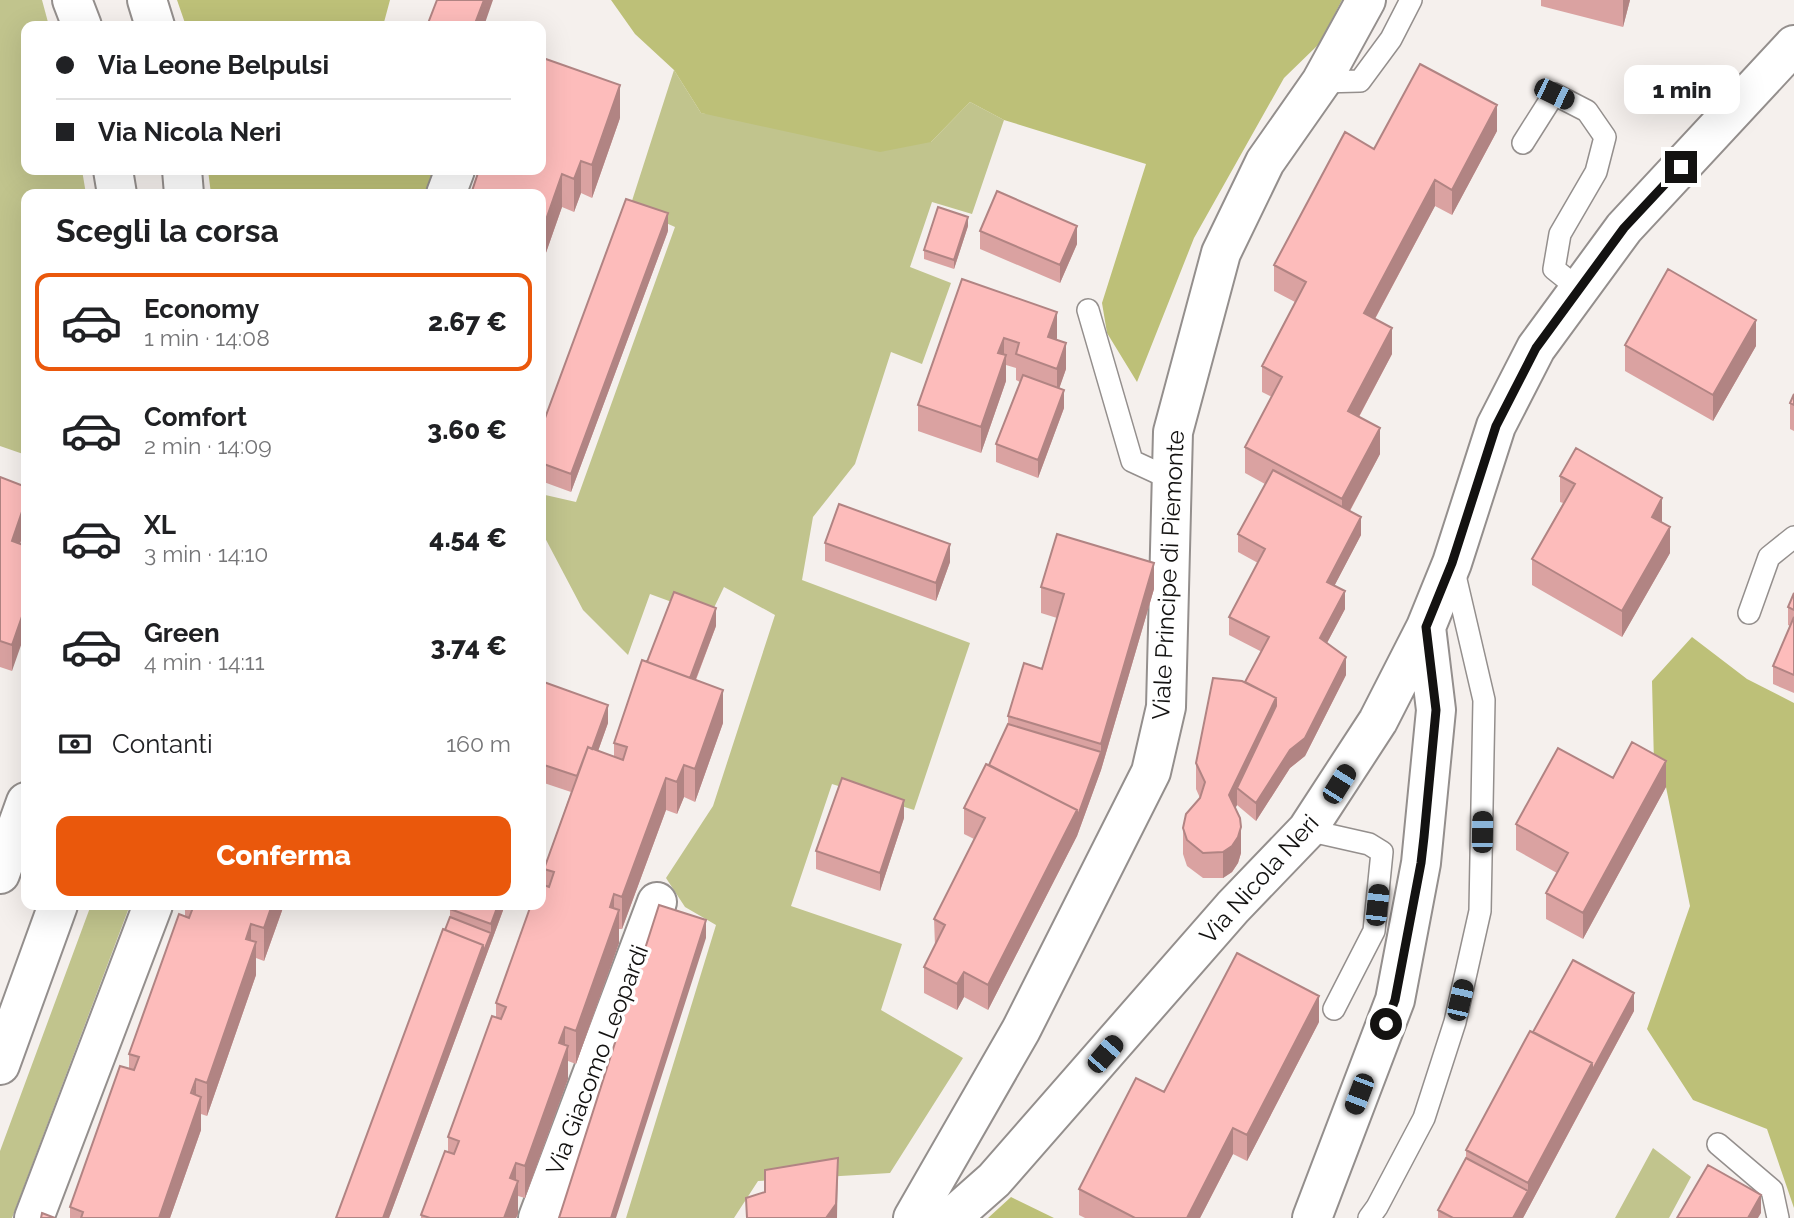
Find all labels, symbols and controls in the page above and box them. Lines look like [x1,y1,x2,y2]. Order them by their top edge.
text: Via Leone Belpulsi [98,50,329,80]
callout: 1 min [1623,66,1739,114]
car [1531,75,1578,113]
text: 1 min [1652,76,1712,103]
text: Via Nicola Neri [98,117,281,147]
route end [1665,151,1697,183]
text: Scegli la corsa [56,212,279,249]
icon: car [60,291,123,354]
text: Economy [144,294,259,324]
text: 2.67 € [428,307,507,337]
text: 1 min · 14:08 [144,324,270,351]
icon: car [60,399,123,462]
text: Comfort [144,402,247,432]
text: 3.60 € [427,415,507,445]
street label: Viale Principe di Piemonte [1146,429,1190,721]
text: 2 min · 14:09 [144,432,272,459]
icon: car [60,507,123,570]
text: XL [144,510,176,540]
text: 4.54 € [429,523,507,553]
text: 3 min · 14:10 [144,540,268,567]
icon: car [60,615,123,678]
text: Green [144,618,220,648]
text: 3.74 € [430,631,507,661]
text: 4 min · 14:11 [144,648,264,675]
icon: cash [56,725,94,763]
text: Contanti [112,729,213,759]
text: 160 m [446,730,511,757]
car [1319,761,1360,807]
street label: Via Nicola Neri [1193,808,1325,950]
car [1472,811,1493,853]
button: Conferma [56,816,511,896]
car [1365,883,1390,927]
street label: Via Giacomo Leopardi [540,941,654,1179]
car [1446,977,1475,1023]
route start [1370,1008,1402,1040]
car [1084,1031,1127,1077]
car [1342,1071,1377,1117]

